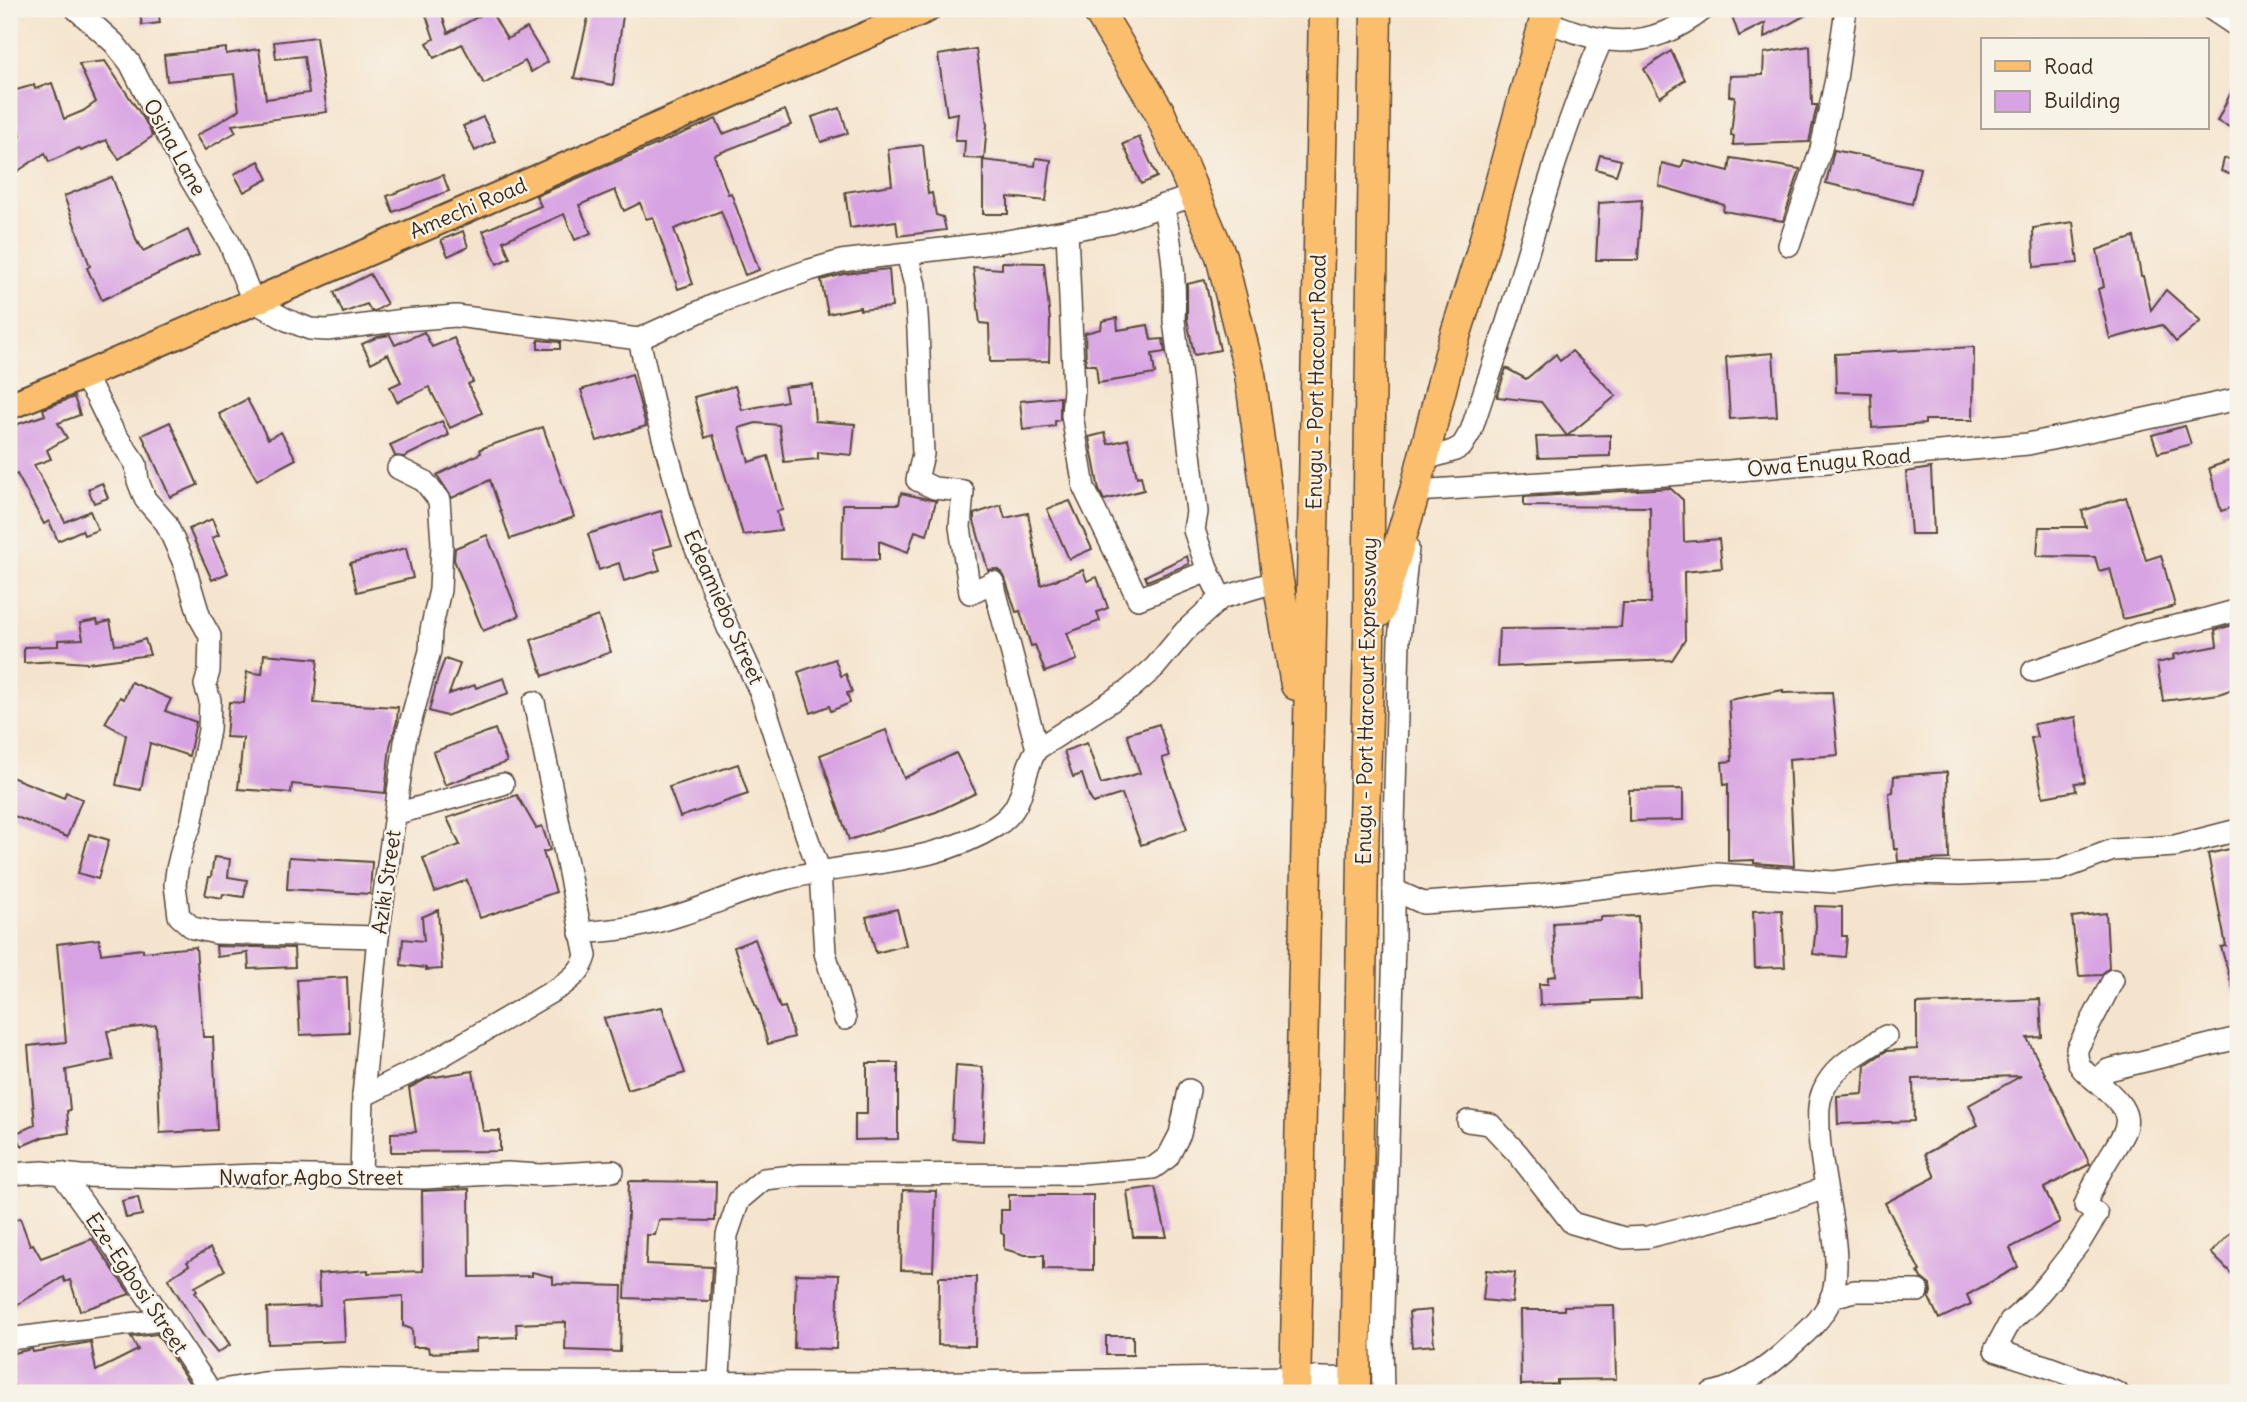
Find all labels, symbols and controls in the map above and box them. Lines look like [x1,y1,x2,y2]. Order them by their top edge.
legend [1981,38,2208,130]
text: Road [2044,53,2093,80]
text: Building [2044,87,2120,114]
street label: Osina Lane [137,94,213,200]
street label: Amechi Road [405,171,531,245]
street label: Enugu - Port Hacourt Road [1300,254,1332,510]
street label: Owa Enugu Road [1746,441,1912,483]
street label: Edeamiebo Street [678,525,770,689]
street label: Enugu - Port Harcourt Expressway [1350,537,1382,865]
street label: Aziki Street [365,828,407,936]
street label: Nwafor Agbo Street [219,1164,403,1191]
street label: Eze-Egbosi Street [80,1207,194,1359]

